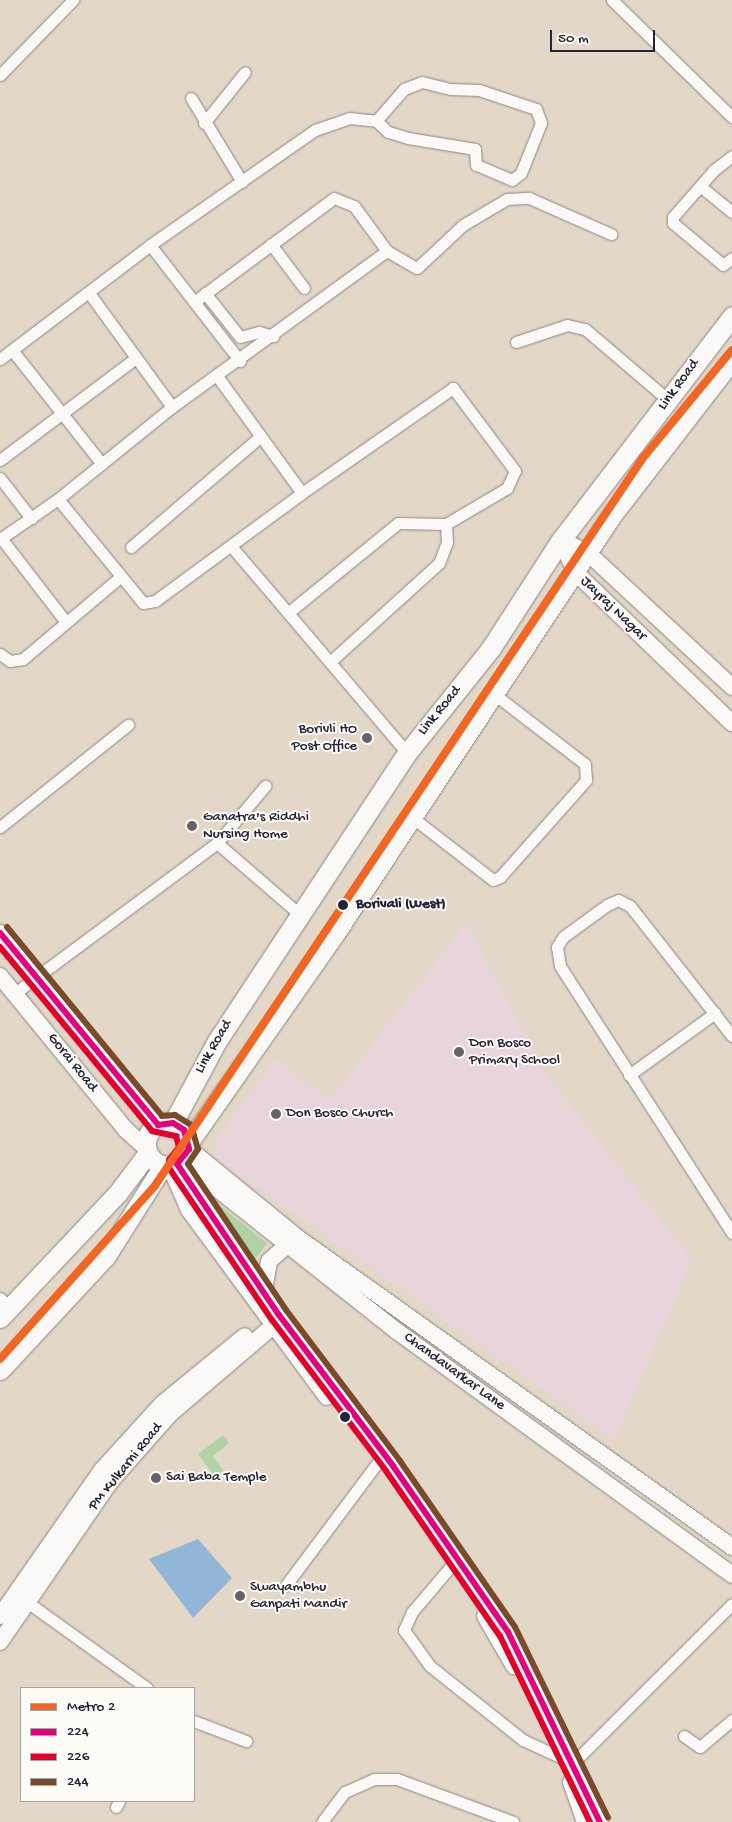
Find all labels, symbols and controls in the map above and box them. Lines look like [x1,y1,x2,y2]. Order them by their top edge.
scale bar [552,20,657,52]
text: 50 m [558,30,589,48]
street label: Link Road [654,356,704,414]
street label: Jayraj Nagar [576,573,650,645]
street label: Link Road [414,682,466,740]
place label: Borivli HO Post Office [291,720,357,755]
marker: Borivli HO Post Office [361,732,373,744]
place label: Ganatra's Riddhi Nursing Home [203,808,309,843]
marker: Ganatra's Riddhi Nursing Home [185,819,199,833]
marker: Borivali (West) [334,896,352,914]
place label: Borivali (West) [356,896,446,914]
street label: Link Road [191,1017,237,1077]
street label: Gorai Road [43,1030,101,1096]
place label: Don Bosco Primary School [469,1034,560,1069]
marker: Don Bosco Primary School [453,1046,465,1058]
place label: Don Bosco Church [286,1105,393,1123]
marker: Don Bosco Church [270,1108,282,1120]
street label: Chandavarkar Lane [400,1329,508,1415]
unlabelled marker [340,1412,350,1422]
street label: PM Kulkarni Road [85,1419,167,1515]
place label: Sai Baba Temple [166,1469,266,1487]
marker: Sai Baba Temple [150,1472,162,1484]
place label: Swayambhu Ganpati Mandir [250,1578,347,1613]
marker: Swayambhu Ganpati Mandir [234,1590,246,1602]
legend [20,1687,195,1802]
text: Metro 2 [67,1698,115,1716]
text: 224 [67,1723,89,1741]
text: 226 [67,1748,89,1766]
text: 244 [67,1773,89,1791]

